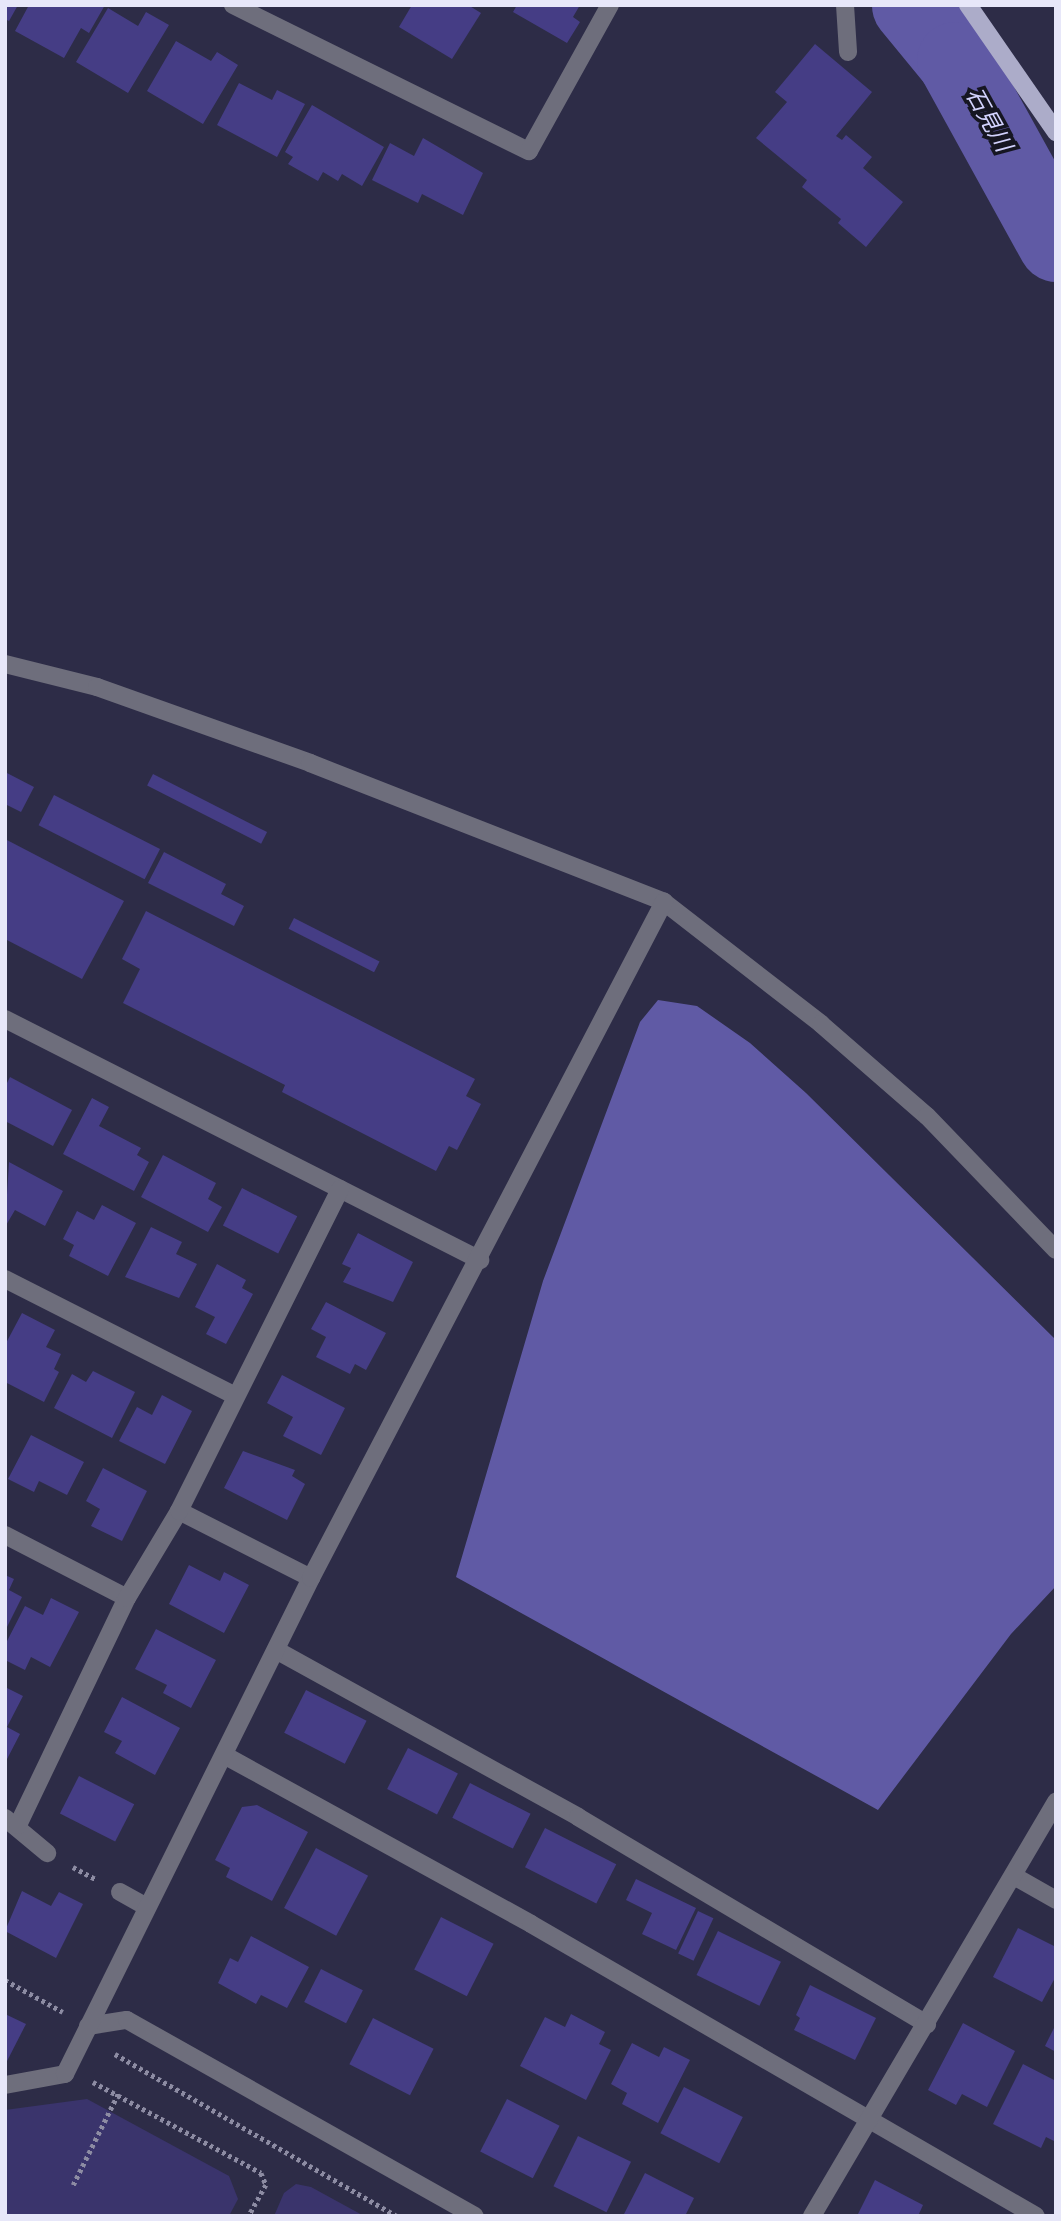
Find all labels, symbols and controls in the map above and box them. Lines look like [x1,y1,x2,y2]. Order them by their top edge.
water label: 石見川 [959,83,1017,157]

